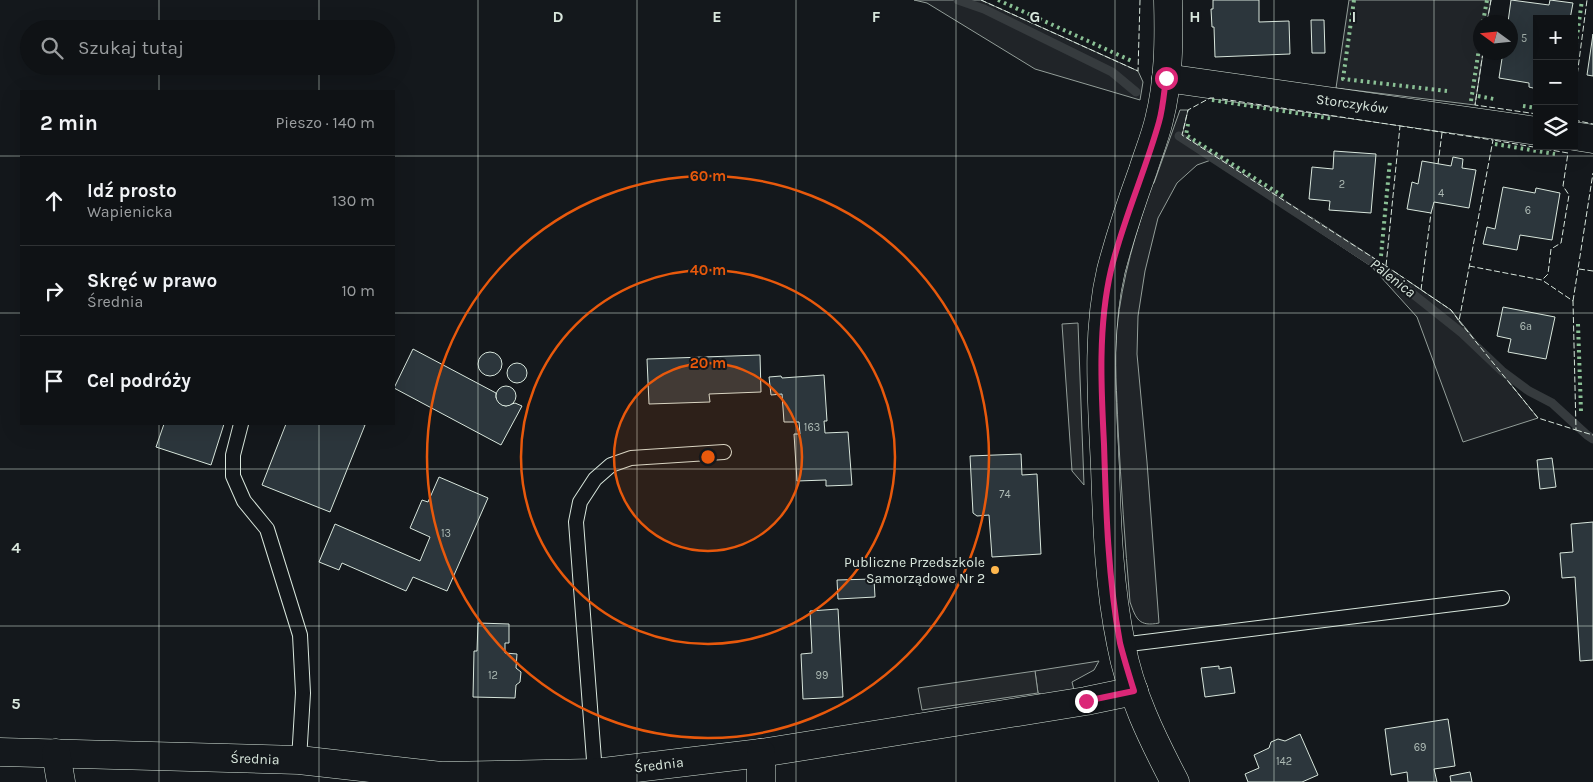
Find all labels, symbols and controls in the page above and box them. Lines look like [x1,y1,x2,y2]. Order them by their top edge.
text: D [553,7,564,26]
text: E [712,7,722,26]
text: F [872,7,881,26]
text: G [1030,7,1040,26]
text: H [1189,7,1201,26]
text: I [1352,7,1356,26]
north arrow [1473,15,1518,60]
map controls [1533,15,1578,150]
button: + [1533,15,1578,60]
search box [20,20,395,75]
house number: 5 [1521,32,1527,45]
icon: search [38,34,66,62]
text: Szukaj tutaj [78,37,184,59]
button: − [1533,60,1578,105]
route start [1155,67,1178,90]
street label: Storczyków [1315,91,1389,117]
button: layers [1533,105,1578,150]
text: 2 min [40,111,98,135]
text: Pieszo · 140 m [275,113,375,132]
text: 60 m [690,167,726,185]
house number: 2 [1339,178,1345,191]
text: Idź prosto [87,180,177,202]
icon: ahead [40,187,68,215]
house number: 4 [1438,187,1444,200]
text: 130 m [332,191,375,210]
text: Wapienicka [87,202,172,221]
house number: 6 [1525,204,1531,217]
water label: Palenica [1367,255,1419,301]
text: 40 m [690,261,726,279]
text: Skręć w prawo [87,270,217,292]
icon: right [40,277,68,305]
text: 10 m [341,281,375,300]
text: Średnia [87,292,143,311]
house number: 6a [1520,320,1532,333]
text: 20 m [690,354,726,372]
icon: arrive [40,367,68,395]
text: Cel podróży [87,370,191,392]
house number: 163 [804,421,820,434]
centre of rings [699,448,717,466]
house number: 74 [999,488,1011,501]
house number: 13 [441,527,451,540]
text: 4 [11,538,21,557]
place label: Publiczne Przedszkole Samorządowe Nr 2 [844,554,985,587]
marker: Publiczne Przedszkole Samorządowe Nr 2 [989,564,1001,576]
house number: 12 [488,669,498,682]
house number: 99 [816,669,828,682]
route end [1075,690,1098,713]
text: 5 [11,694,21,713]
house number: 69 [1414,741,1426,754]
street label: Średnia [230,750,280,768]
street label: Średnia [633,754,685,776]
house number: 142 [1276,755,1292,768]

